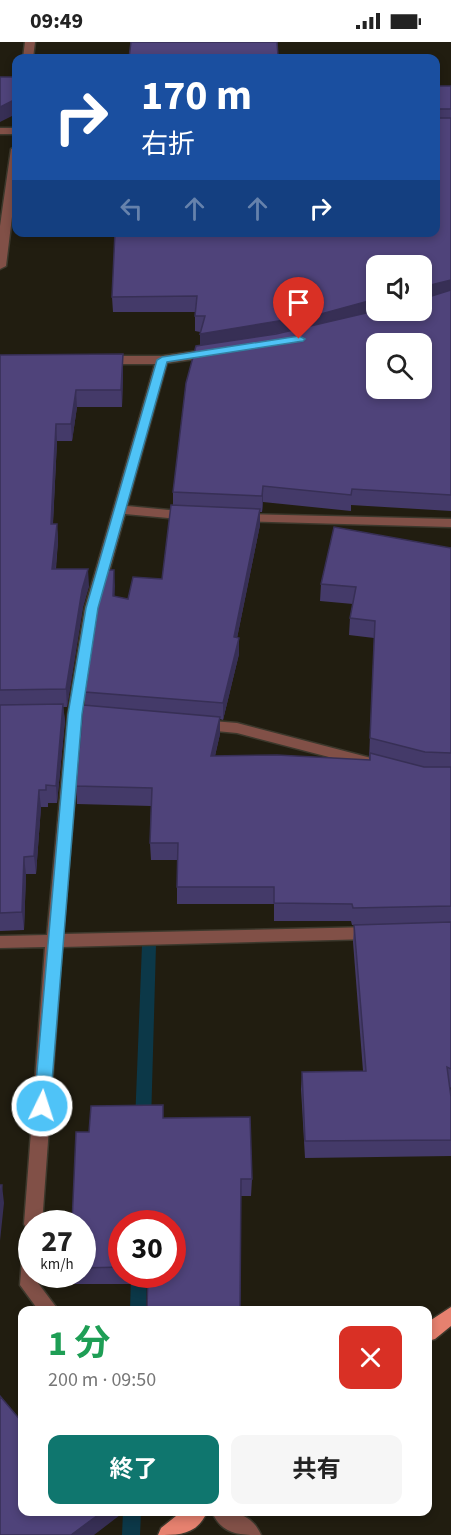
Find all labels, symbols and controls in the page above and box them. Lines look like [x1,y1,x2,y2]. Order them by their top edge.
text: 09:49 [30,5,83,37]
text: 170 m [141,66,252,126]
icon: right [42,78,120,156]
text: 右折 [141,125,195,164]
icon: left [115,192,148,225]
icon: ahead [178,192,211,225]
icon: ahead [241,192,274,225]
icon: right [304,192,337,225]
map controls [366,255,432,399]
button: sound [366,255,432,321]
pin [273,277,324,339]
icon: arrive [282,286,315,319]
button: search [366,333,432,399]
position arrow [10,1074,74,1138]
speed limit sign: 30 [108,1210,186,1288]
text: 27 [41,1220,73,1263]
text: km/h [40,1254,74,1275]
text: 1 分 [48,1318,110,1369]
button: close [339,1326,402,1389]
text: 200 m · 09:50 [48,1366,156,1394]
button: 終了 [48,1435,219,1504]
button: 共有 [231,1435,402,1504]

